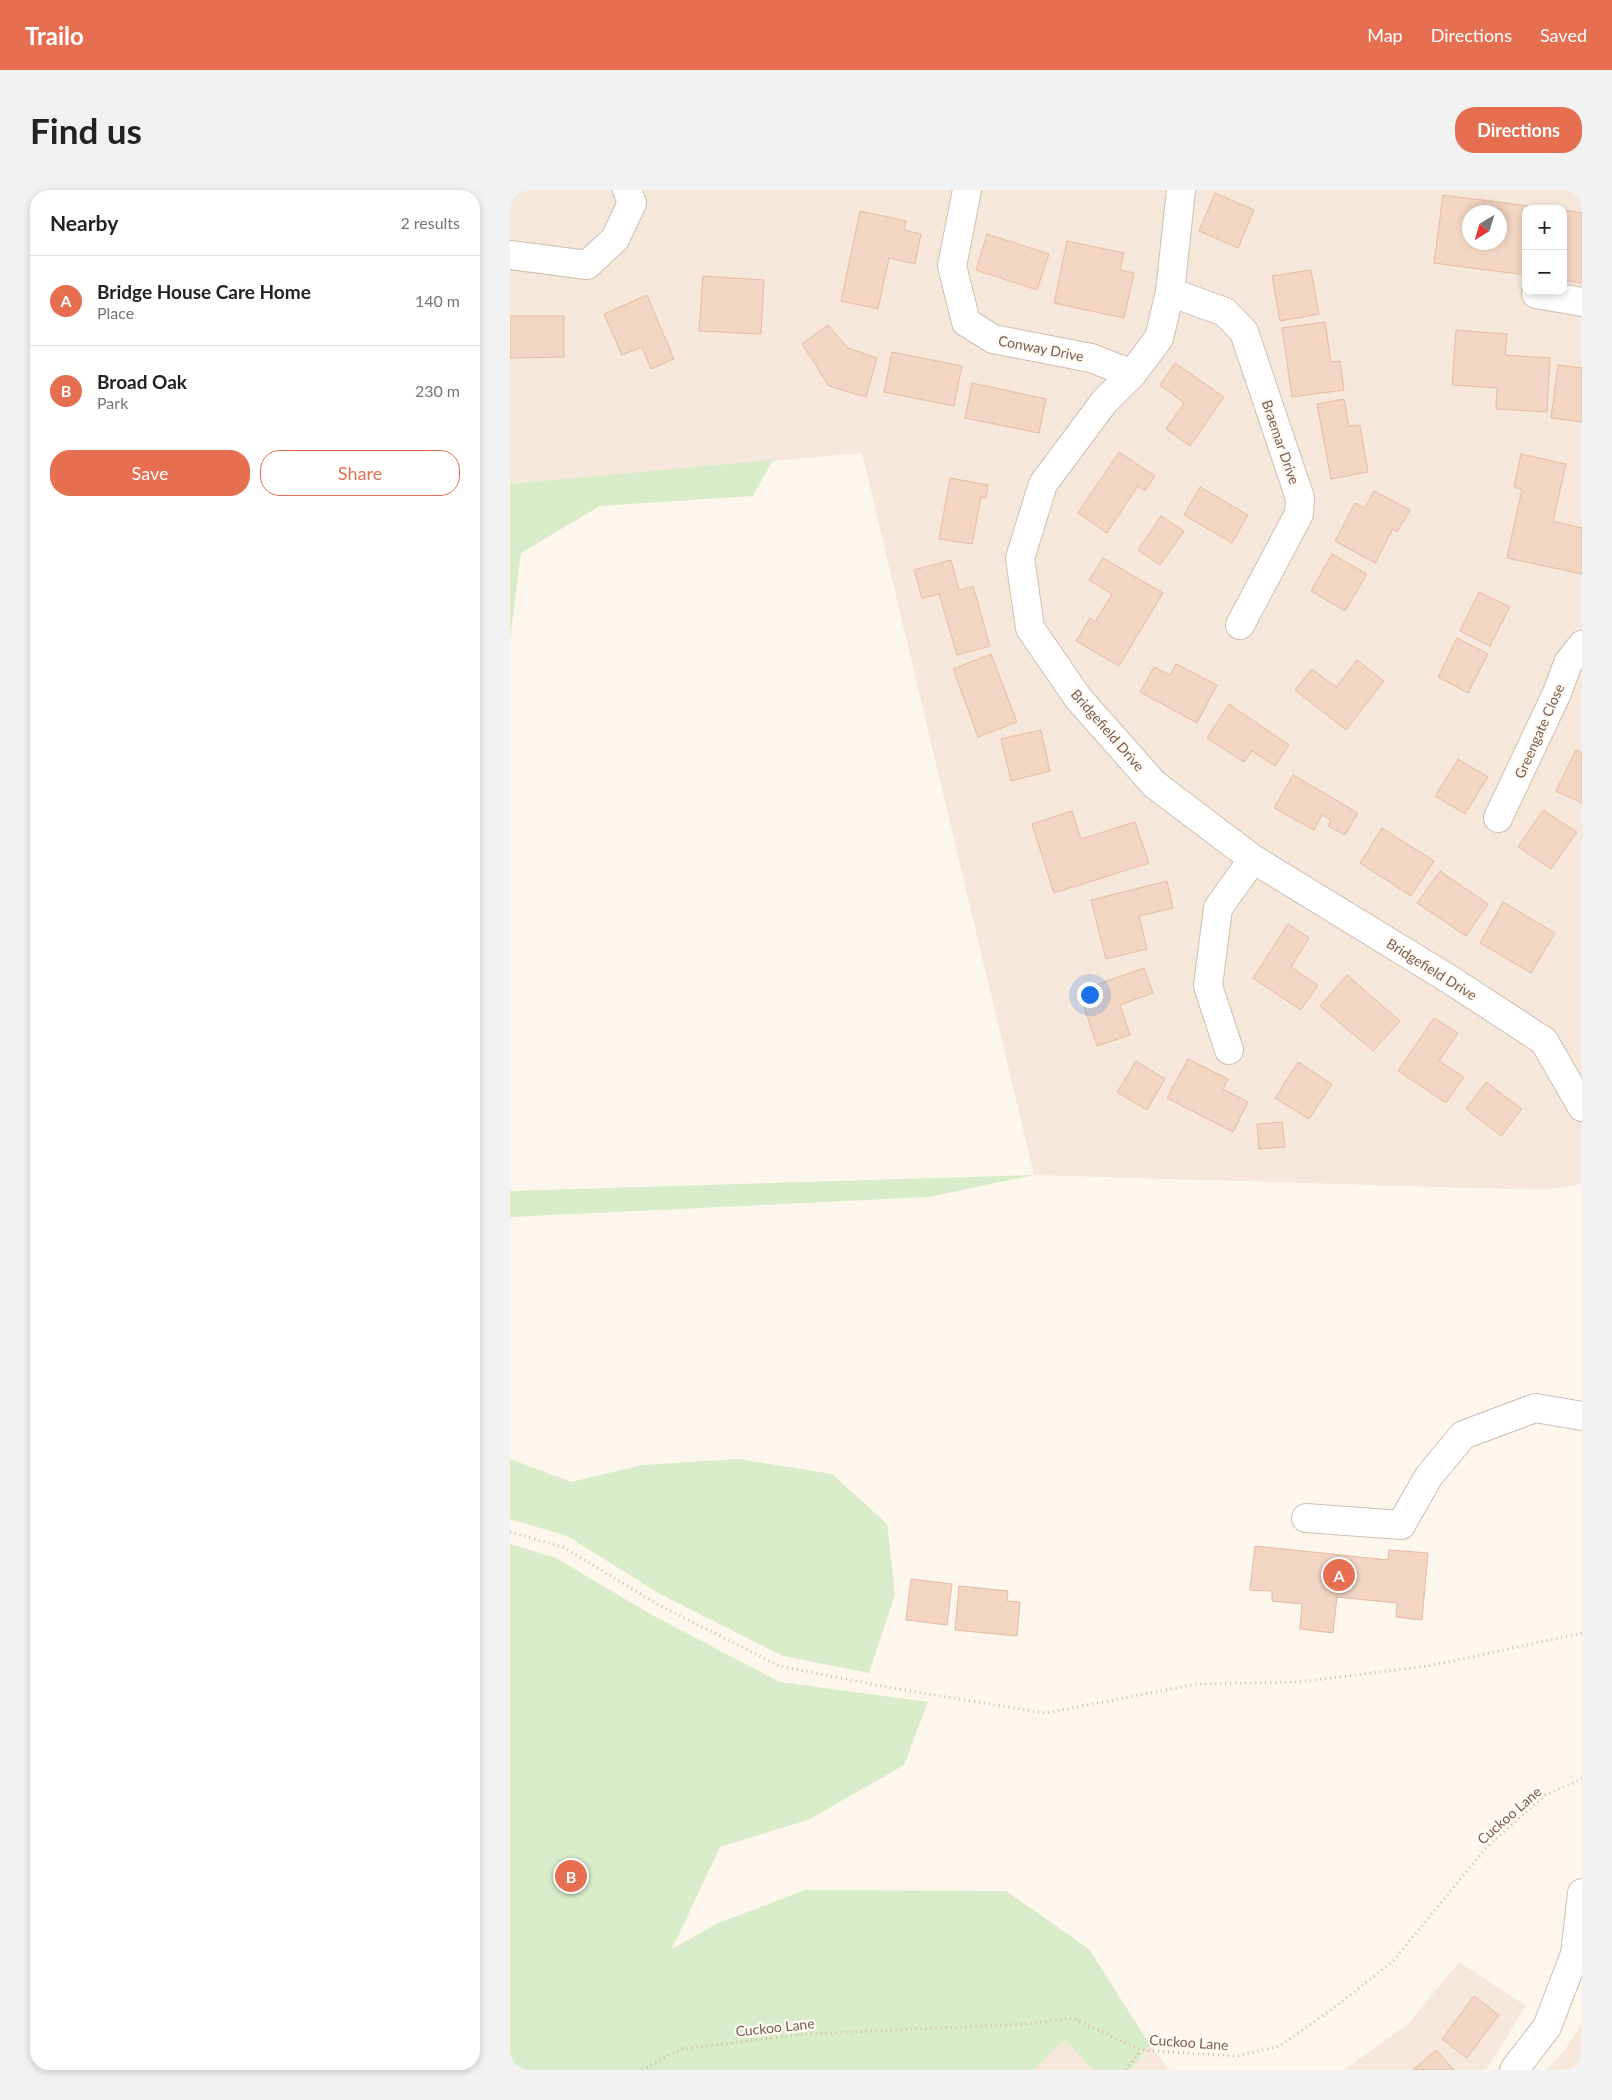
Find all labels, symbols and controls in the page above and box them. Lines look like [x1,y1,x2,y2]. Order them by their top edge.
text: Trailo [25,21,84,50]
text: Map [1367,24,1403,46]
text: Directions [1431,24,1512,46]
text: Saved [1540,24,1587,46]
button: Directions [1455,107,1582,153]
text: Find us [30,109,142,151]
north arrow [1462,205,1507,250]
map controls [1522,205,1567,295]
button: + [1522,205,1567,250]
text: Nearby [50,210,118,235]
text: 2 results [400,213,460,232]
button: − [1522,250,1567,295]
text: Bridge House Care Home [97,280,311,303]
text: A [60,291,72,310]
text: 140 m [415,291,460,310]
text: Place [97,303,134,322]
street label: Conway Drive [997,331,1085,365]
text: Broad Oak [97,370,187,393]
text: B [61,381,71,400]
text: 230 m [415,381,460,400]
text: Park [97,393,128,412]
street label: Braemar Drive [1259,397,1303,487]
button: Save [50,450,250,496]
button: Share [260,450,460,496]
street label: Greengate Close [1511,681,1567,781]
street label: Bridgefield Drive [1068,685,1148,775]
street label: Bridgefield Drive [1384,934,1480,1004]
your location [1077,982,1103,1008]
pin: A [1323,1556,1355,1594]
street label: Cuckoo Lane [1474,1783,1544,1847]
pin: B [555,1857,587,1895]
street label: Cuckoo Lane [735,2014,815,2040]
street label: Cuckoo Lane [1149,2031,1229,2053]

